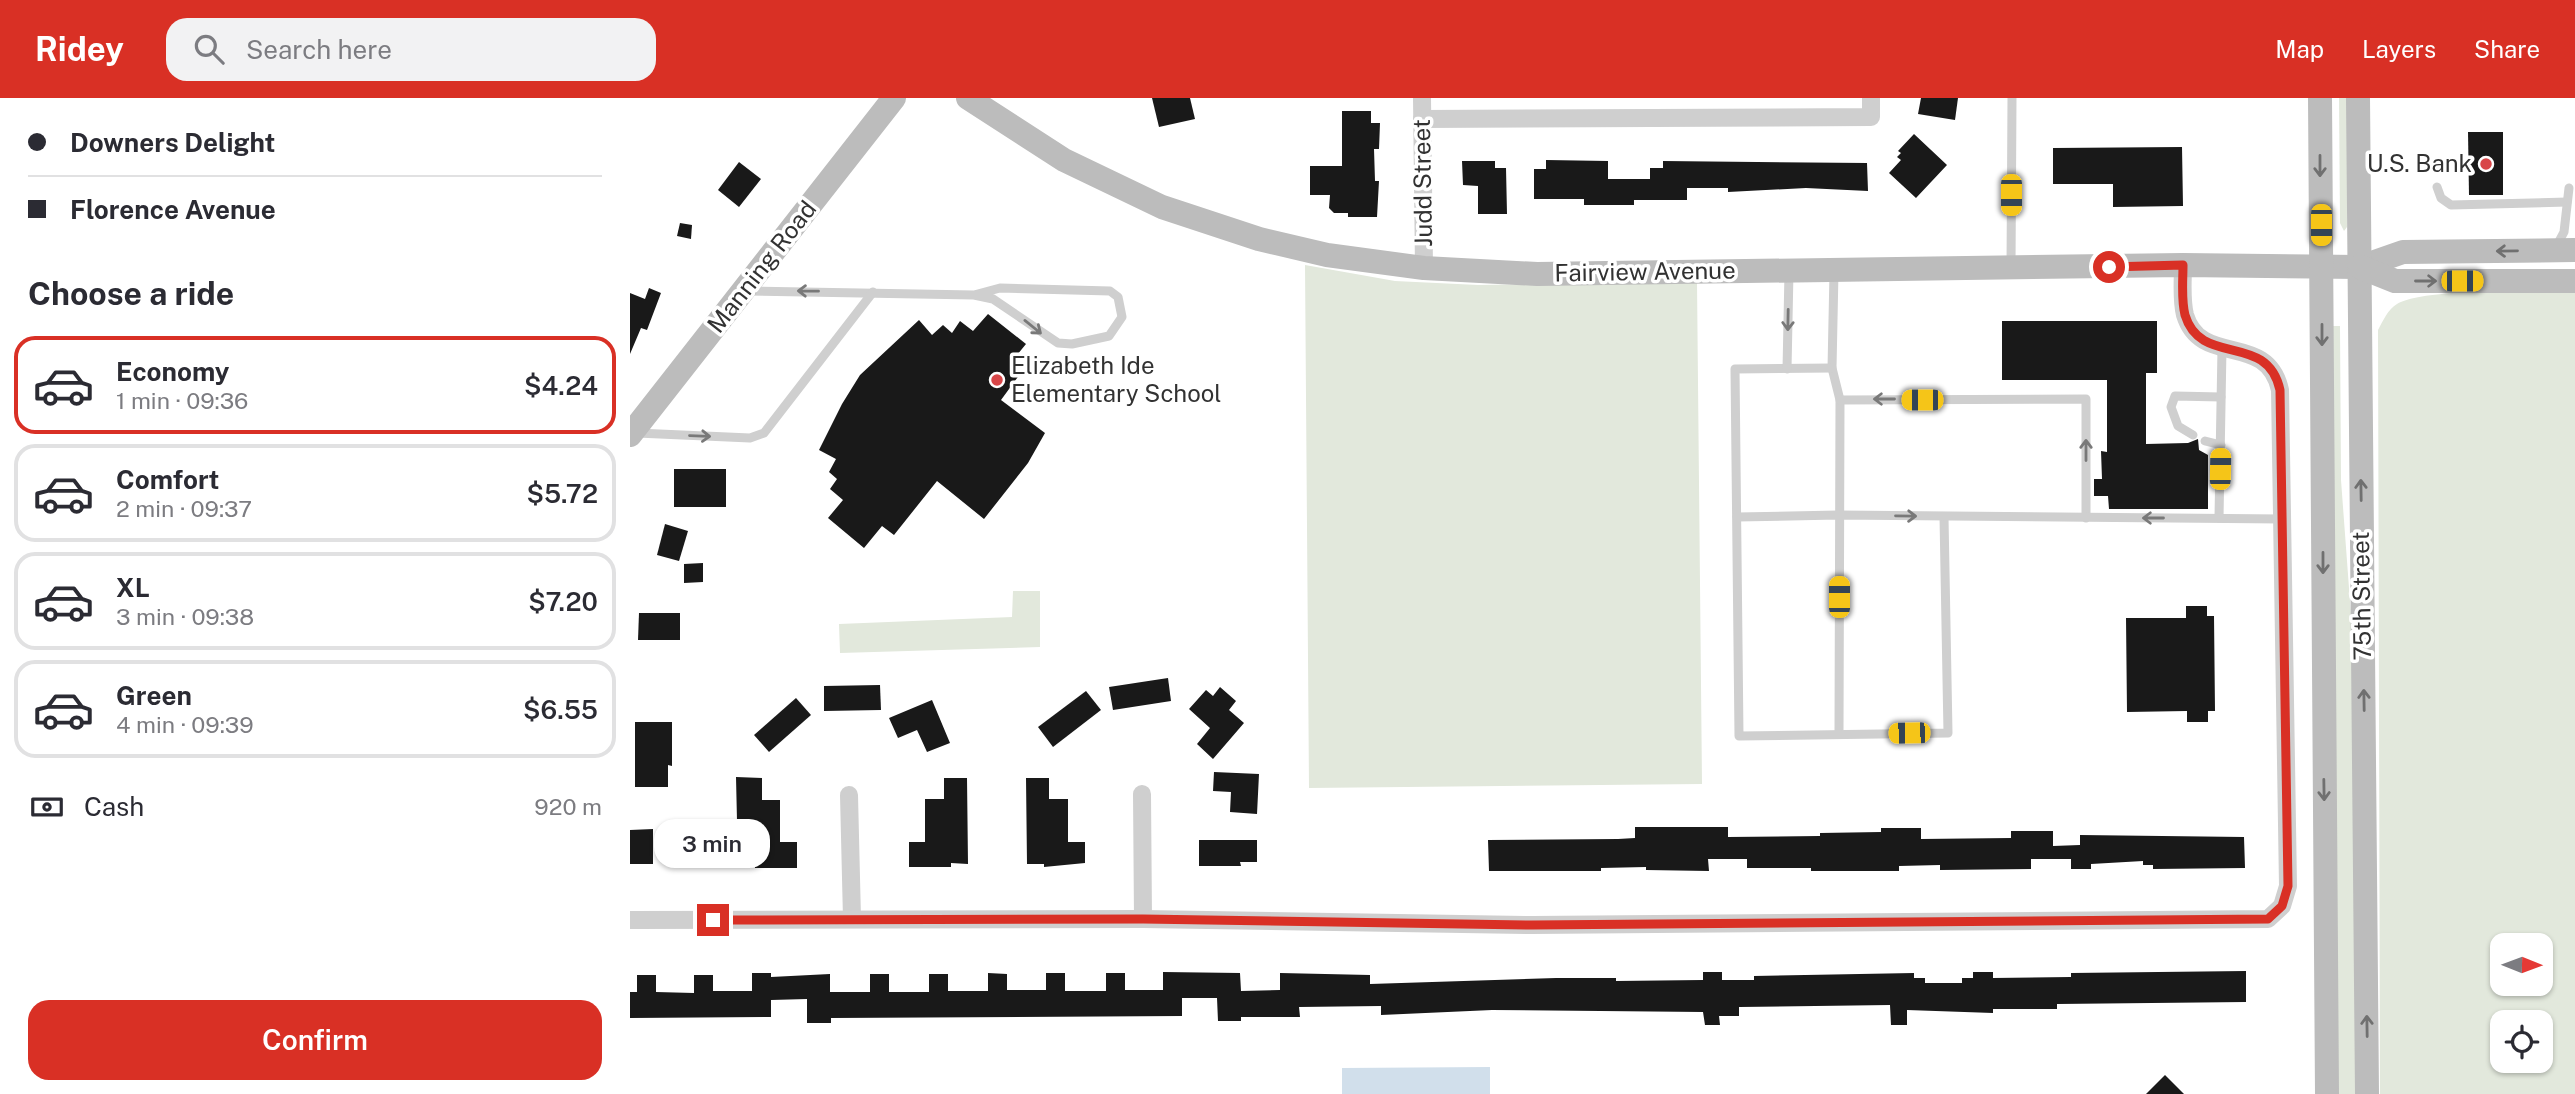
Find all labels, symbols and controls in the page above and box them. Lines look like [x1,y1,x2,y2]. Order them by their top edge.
search box [166,18,656,81]
text: Ridey [35,30,124,68]
icon: search [190,30,228,68]
text: Search here [246,34,392,65]
text: Map [2275,35,2324,63]
text: Layers [2362,35,2436,63]
text: Share [2474,35,2540,63]
street label: Judd Street [1407,119,1437,247]
text: Downers Delight [70,127,275,158]
place label: U.S. Bank [2367,149,2472,177]
one-way arrow [2314,154,2327,177]
marker: U.S. Bank [2478,156,2494,172]
car [2001,174,2022,216]
text: Florence Avenue [70,194,276,225]
street label: Manning Road [701,195,821,338]
car [2311,204,2332,246]
one-way arrow [2496,244,2519,258]
route start [2093,251,2125,283]
street label: Fairview Avenue [1554,255,1736,287]
car [2442,271,2484,292]
one-way arrow [2414,274,2437,288]
text: Choose a ride [28,275,234,312]
one-way arrow [797,284,820,298]
one-way arrow [1781,308,1795,331]
one-way arrow [1023,319,1041,335]
one-way arrow [2315,324,2329,347]
place label: Elizabeth Ide Elementary School [1011,351,1222,407]
icon: car [32,354,95,417]
text: Economy [116,356,229,387]
text: $4.24 [524,370,598,401]
marker: Elizabeth Ide Elementary School [989,372,1005,388]
text: 1 min · 09:36 [116,387,248,414]
car [1902,390,1944,411]
one-way arrow [1873,393,1896,406]
one-way arrow [688,429,711,442]
one-way arrow [2079,438,2093,461]
car [2210,448,2231,490]
icon: car [32,462,95,525]
text: Comfort [116,464,219,495]
text: $5.72 [527,478,598,509]
one-way arrow [2354,479,2368,502]
text: 2 min · 09:37 [116,495,252,522]
one-way arrow [1895,510,1918,523]
one-way arrow [2142,511,2165,525]
street label: 75th Street [2346,531,2376,661]
one-way arrow [2316,551,2330,574]
icon: car [32,570,95,633]
text: XL [116,572,150,603]
car [1829,576,1850,618]
text: $7.20 [528,586,598,617]
text: 3 min · 09:38 [116,603,254,630]
icon: car [32,678,95,741]
text: Green [116,680,192,711]
one-way arrow [2357,689,2370,712]
text: $6.55 [523,694,598,725]
text: 4 min · 09:39 [116,711,254,738]
car [1888,722,1931,744]
one-way arrow [2317,779,2331,802]
icon: cash [28,788,66,826]
text: Cash [84,791,144,822]
text: 920 m [534,793,602,820]
callout: 3 min [655,818,771,868]
text: 3 min [682,830,742,857]
route end [697,904,729,936]
north arrow [2490,933,2553,996]
map controls [2490,933,2553,1073]
button: Confirm [28,1000,602,1080]
button: locate [2490,1010,2553,1073]
one-way arrow [2360,1015,2373,1038]

